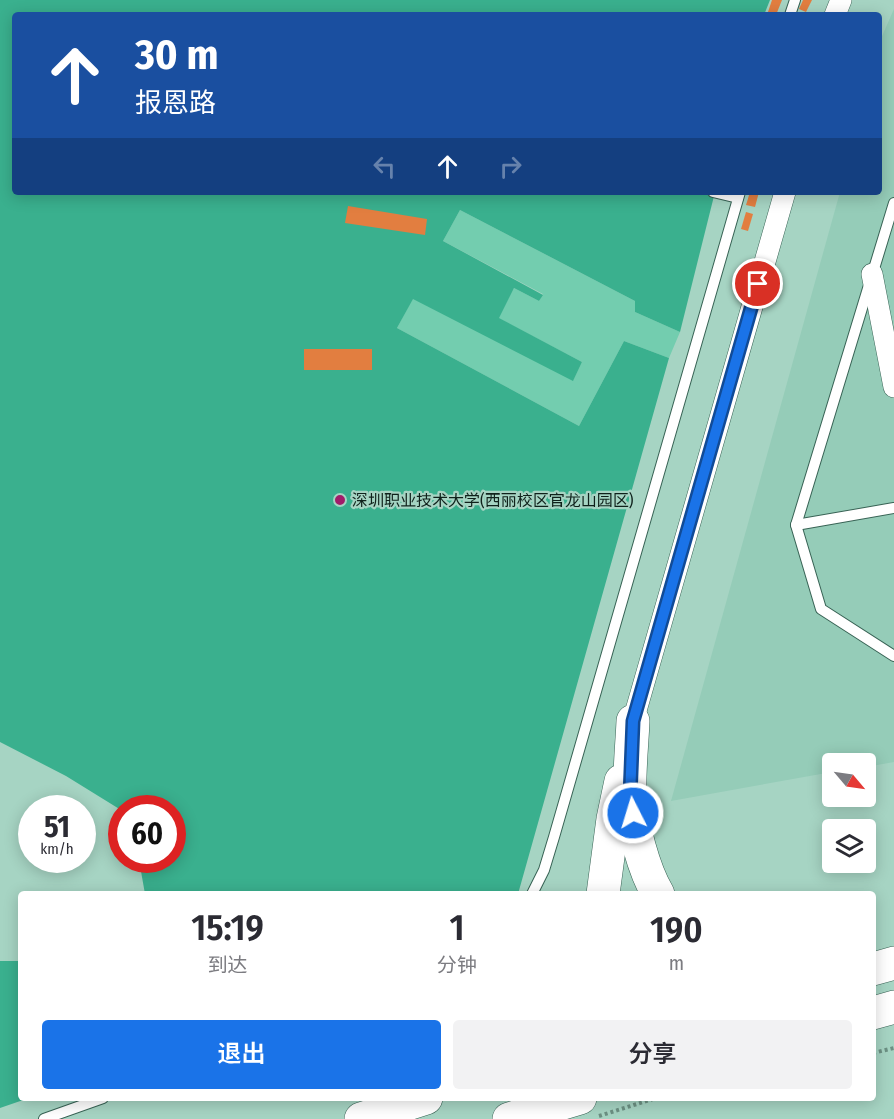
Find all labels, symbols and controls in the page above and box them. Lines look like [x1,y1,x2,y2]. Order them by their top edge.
text: 30 m [135,30,219,80]
icon: ahead [36,36,114,114]
text: 报恩路 [135,87,216,119]
icon: left [368,150,401,183]
icon: ahead [431,150,464,183]
icon: right [494,150,527,183]
pin [732,258,783,309]
icon: arrive [741,267,774,300]
place label: 深圳职业技术大学(西丽校区官龙山园区) [352,491,634,510]
marker: 深圳职业技术大学(西丽校区官龙山园区) [333,493,347,507]
north arrow [822,753,876,807]
map controls [822,753,876,873]
position arrow [601,781,665,845]
speed limit sign: 60 [108,795,186,873]
text: 51 [44,809,70,845]
button: layers [822,819,876,873]
text: km/h [40,840,74,858]
text: 15:19 [191,906,264,950]
text: 1 [449,906,464,950]
text: 190 [650,908,703,952]
text: m [669,951,684,975]
text: 到达 [207,953,247,977]
text: 分钟 [437,953,477,977]
button: 退出 [42,1020,441,1089]
button: 分享 [453,1020,852,1089]

